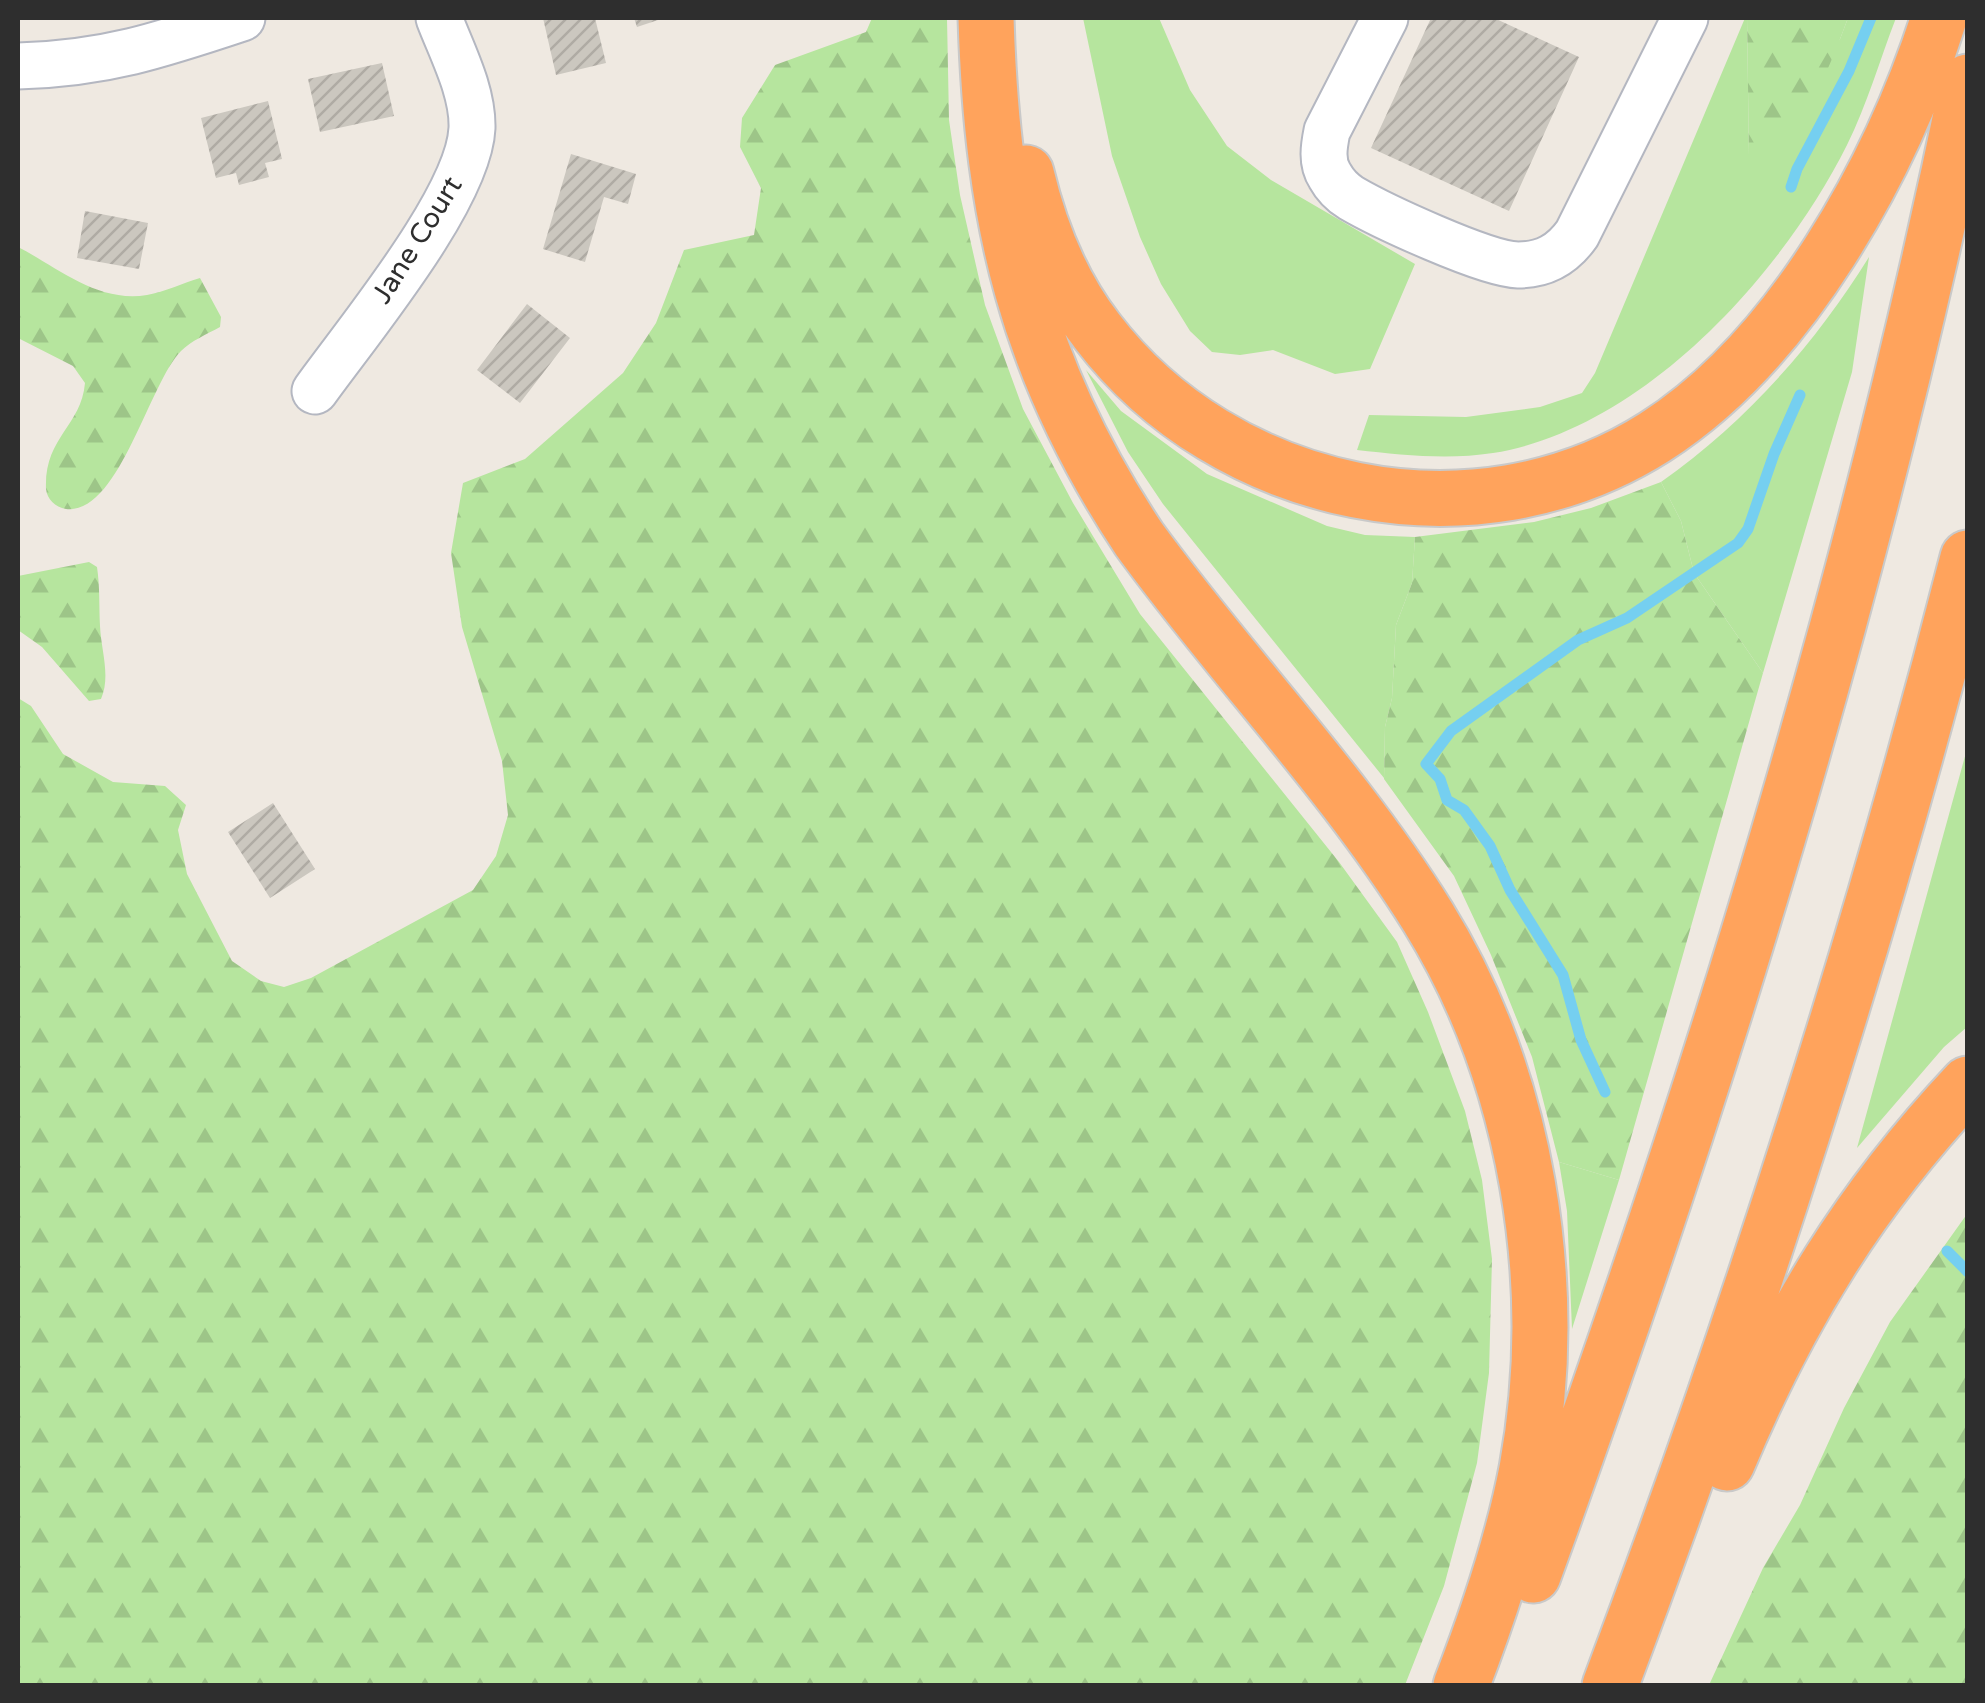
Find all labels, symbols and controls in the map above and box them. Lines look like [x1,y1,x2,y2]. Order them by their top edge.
street label: Jane Court [365,170,470,310]

